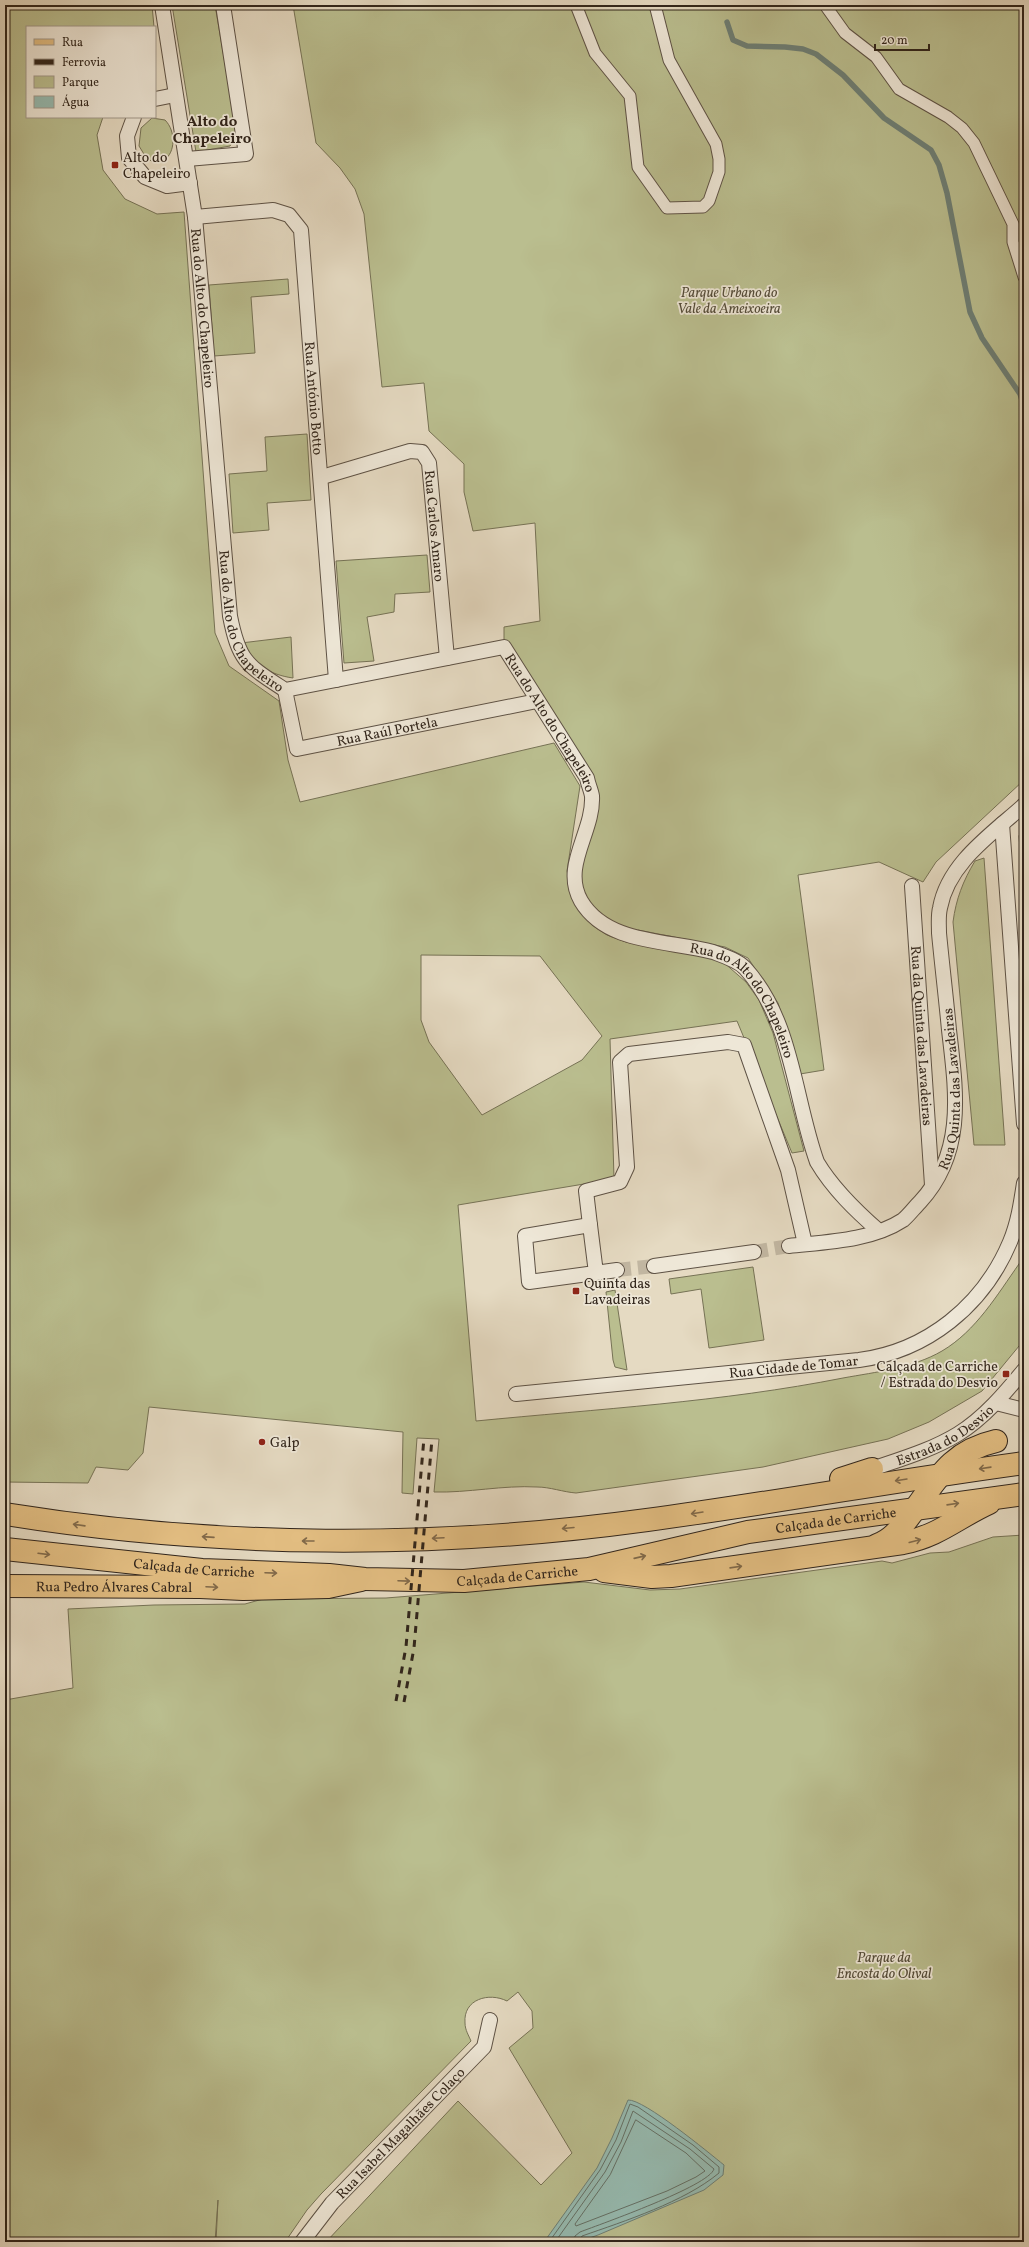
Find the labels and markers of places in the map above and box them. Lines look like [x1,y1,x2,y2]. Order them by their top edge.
place label: Alto do Chapeleiro [123,149,190,184]
marker: Alto do Chapeleiro [110,160,120,170]
place label: Quinta das Lavadeiras [584,1275,650,1310]
marker: Quinta das Lavadeiras [571,1286,581,1296]
place label: Calçada de Carriche / Estrada do Desvio [877,1358,998,1393]
marker: Calçada de Carriche / Estrada do Desvio [1001,1369,1011,1379]
place label: Galp [270,1434,299,1453]
marker: Galp [257,1437,267,1447]

